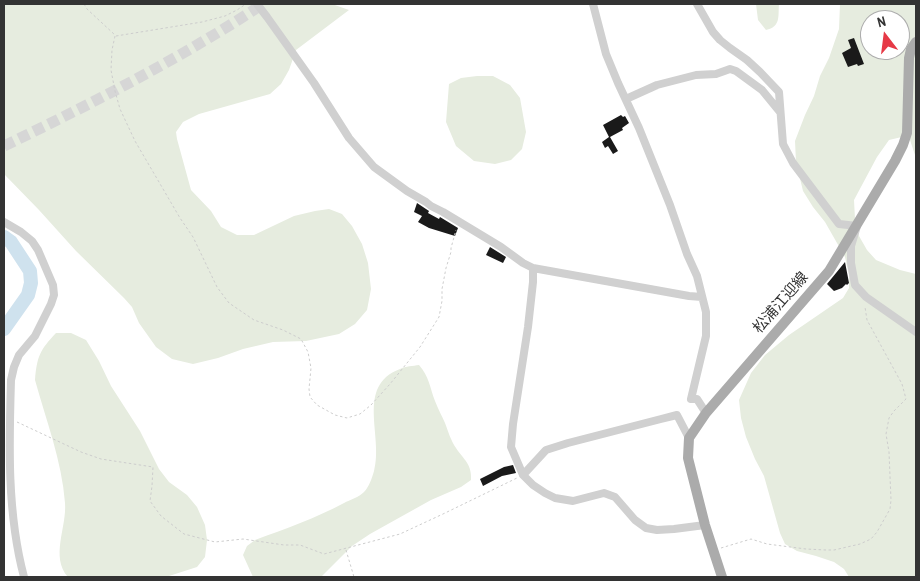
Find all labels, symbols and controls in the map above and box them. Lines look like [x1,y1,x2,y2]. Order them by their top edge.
north arrow [860,10,910,60]
text: N [875,12,888,31]
street label: 松浦江迎線 [750,269,812,337]

